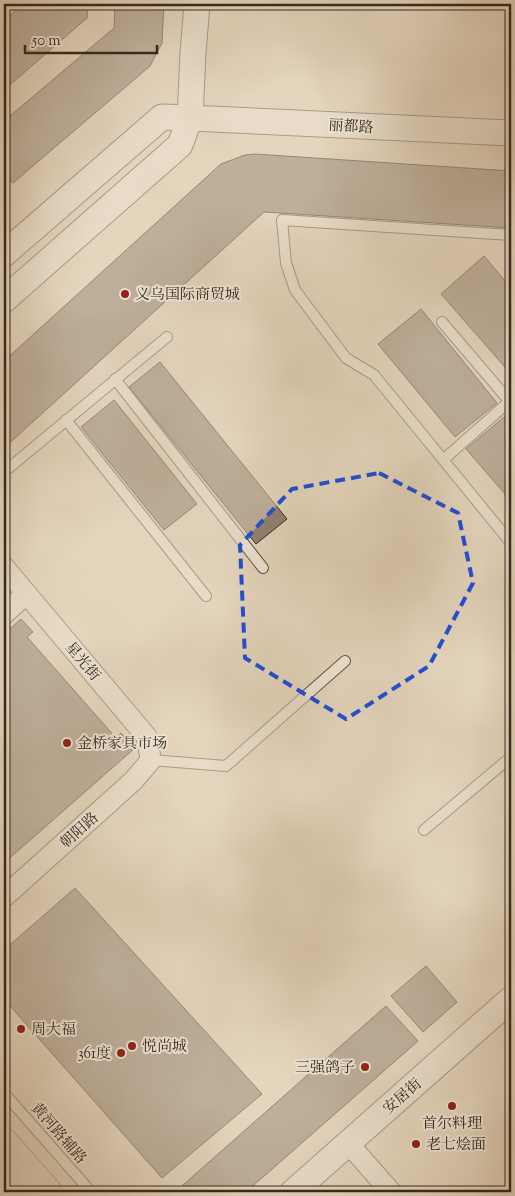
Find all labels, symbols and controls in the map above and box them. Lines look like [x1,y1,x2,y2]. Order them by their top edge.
scale bar [25,22,158,54]
text: 50 m [31,31,61,52]
street label: 丽都路 [328,116,374,139]
place label: 义乌国际商贸城 [135,285,240,306]
marker: 义乌国际商贸城 [119,288,131,300]
street label: 星光街 [59,638,104,686]
place label: 金桥家具市场 [77,734,167,755]
marker: 金桥家具市场 [61,737,73,749]
street label: 朝阳路 [56,808,104,854]
place label: 周大福 [31,1020,76,1041]
marker: 周大福 [15,1023,27,1035]
place label: 悦尚城 [142,1037,187,1058]
marker: 悦尚城 [126,1040,138,1052]
place label: 361度 [78,1044,111,1065]
marker: 361度 [115,1047,127,1059]
place label: 三强鸽子 [295,1058,355,1079]
marker: 三强鸽子 [359,1061,371,1073]
street label: 安居街 [379,1074,427,1120]
street label: 黄河路辅路 [25,1099,90,1169]
marker: 首尔料理 [446,1100,458,1112]
place label: 首尔料理 [422,1114,483,1135]
place label: 老七烩面 [426,1135,486,1156]
marker: 老七烩面 [410,1138,422,1150]

